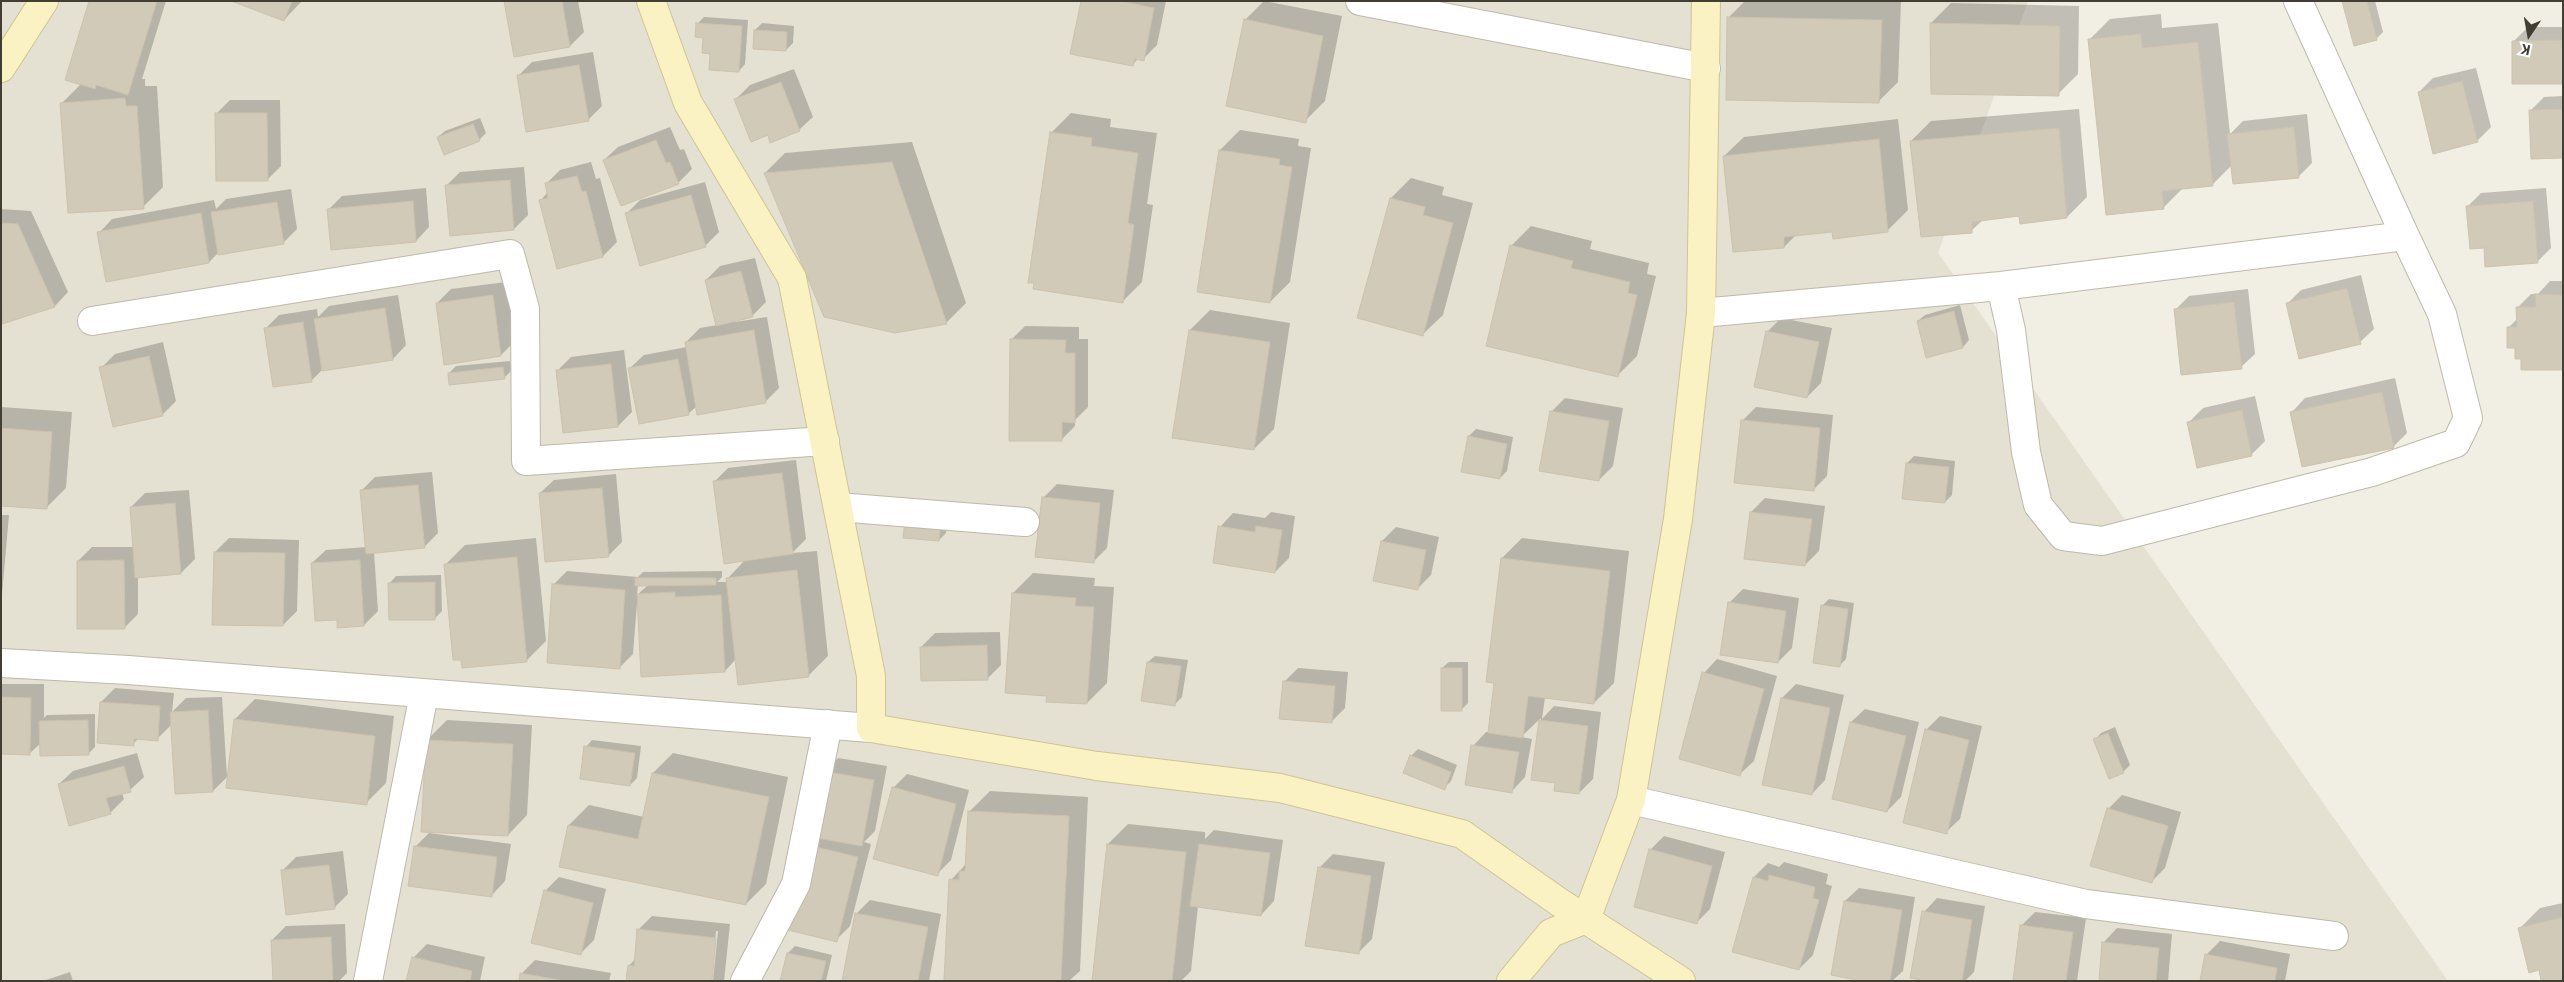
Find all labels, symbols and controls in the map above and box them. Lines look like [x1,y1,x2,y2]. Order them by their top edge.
north arrow [2504,10,2554,60]
text: K [2519,40,2532,60]

